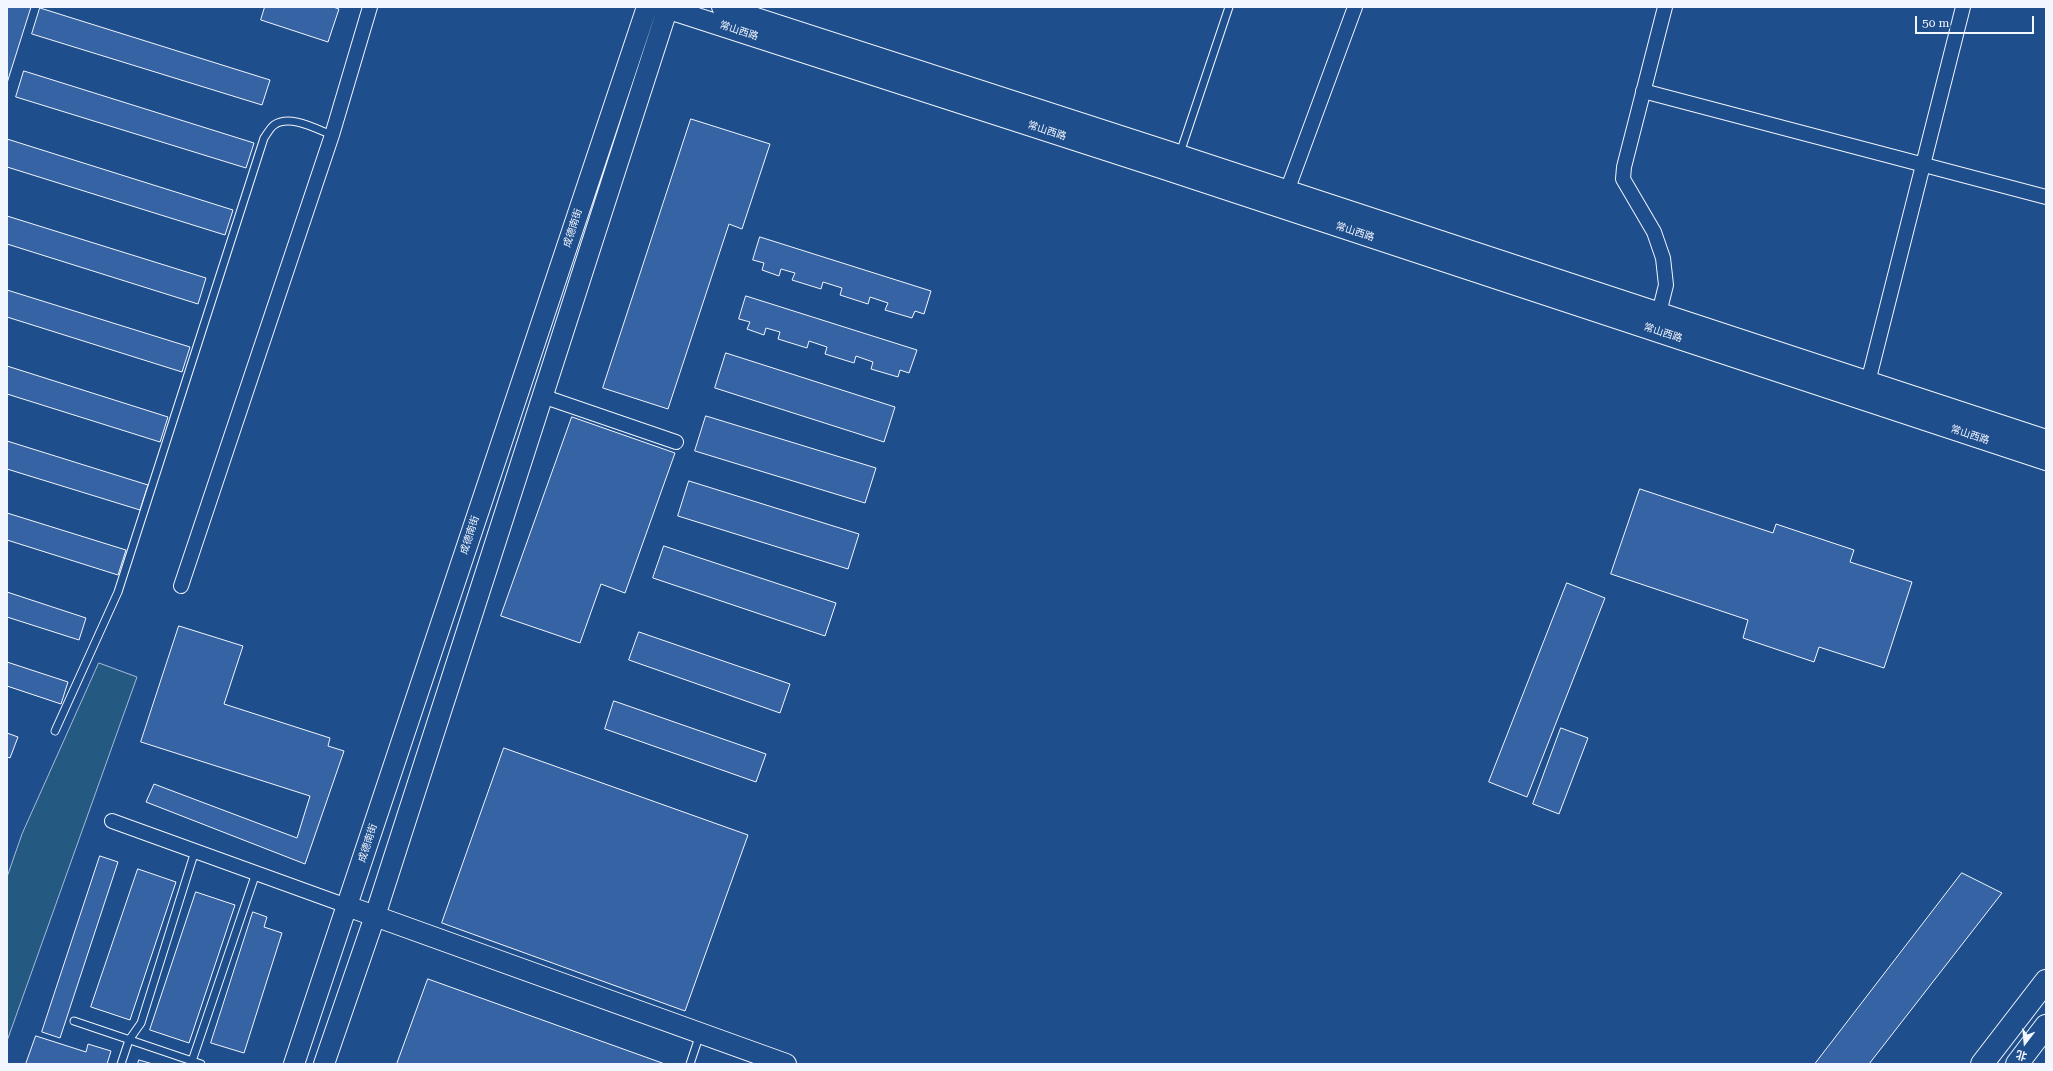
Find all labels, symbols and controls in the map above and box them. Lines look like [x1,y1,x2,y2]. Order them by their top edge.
scale bar [1917,8,2036,34]
text: 50 m [1922,16,1949,30]
street label: 常山西路 [718,19,760,43]
street label: 常山西路 [1026,119,1068,143]
street label: 成德南街 [561,207,585,249]
street label: 常山西路 [1334,220,1376,244]
street label: 常山西路 [1642,321,1684,345]
street label: 常山西路 [1949,423,1991,447]
street label: 成德南街 [458,514,482,556]
street label: 成德南街 [356,822,380,864]
north arrow [2005,1023,2045,1063]
text: 北 [2014,1047,2029,1063]

